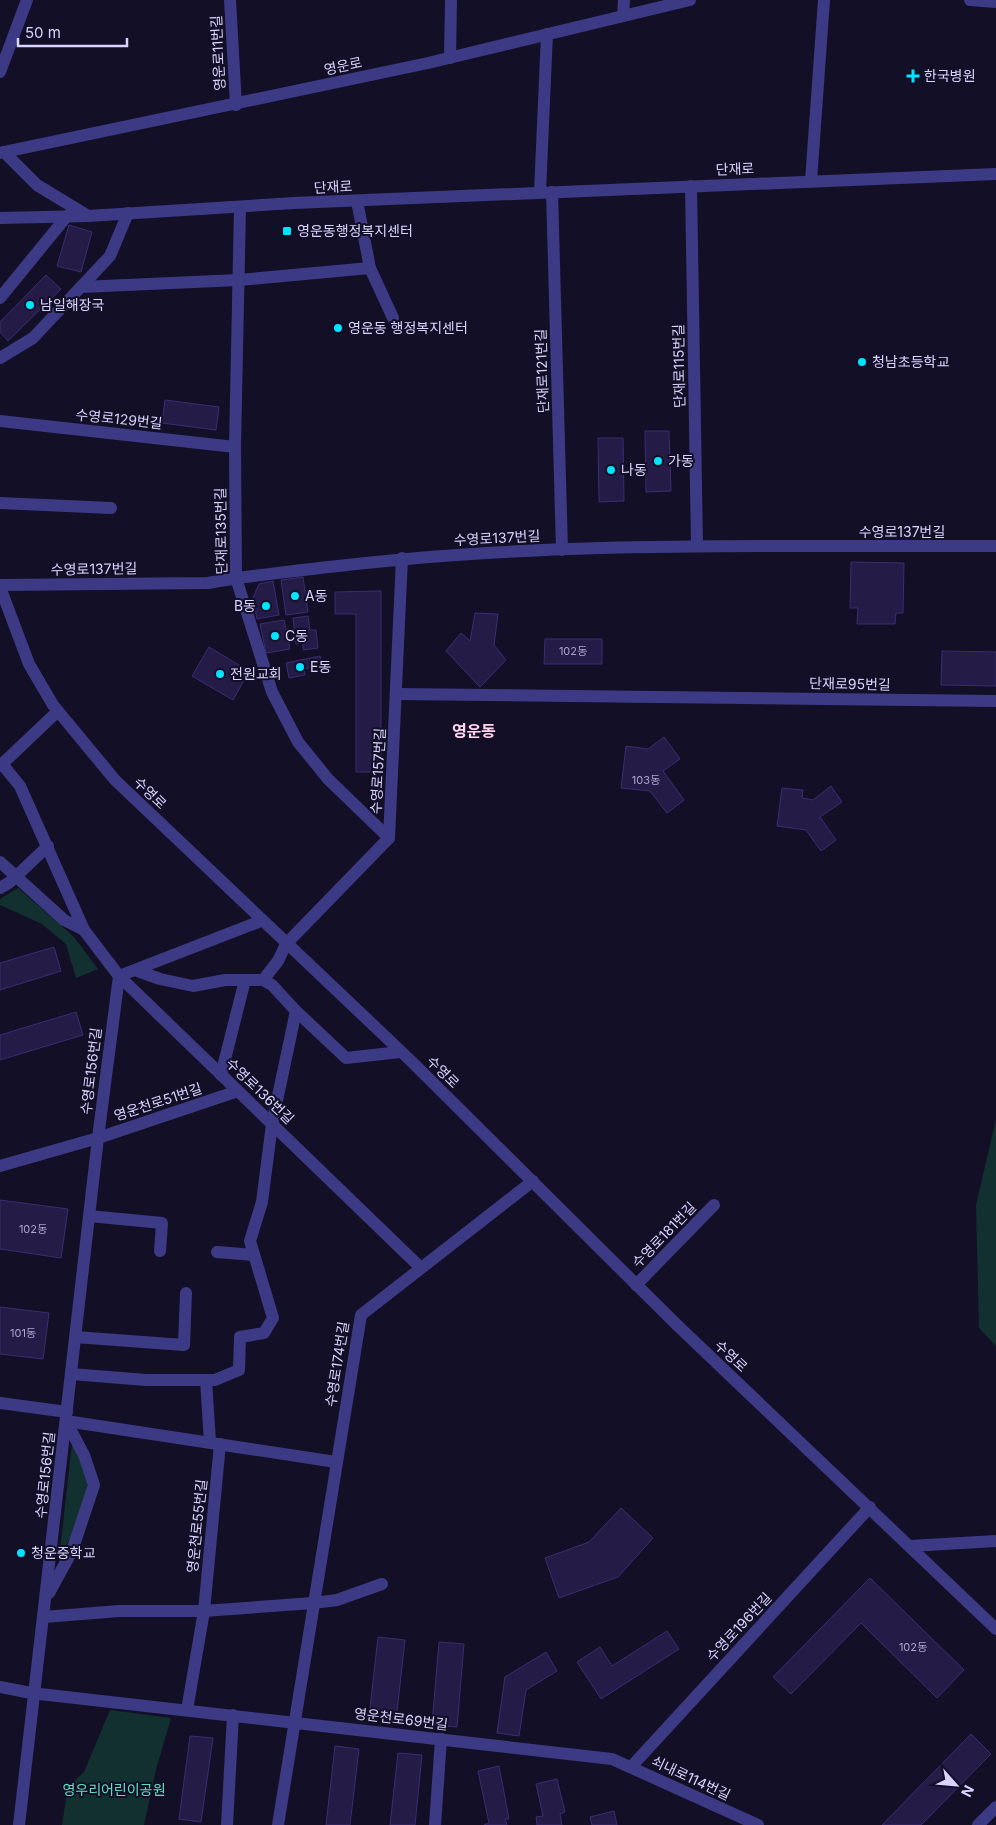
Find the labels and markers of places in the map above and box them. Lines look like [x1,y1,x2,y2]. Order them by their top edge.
place label: 한국병원 [924,67,976,84]
marker: 한국병원 [906,69,920,83]
place label: 영운동행정복지센터 [297,222,413,239]
marker: 영운동행정복지센터 [281,225,293,237]
place label: 남일해장국 [40,296,105,313]
marker: 남일해장국 [24,299,36,311]
place label: 영운동 행정복지센터 [348,319,468,336]
marker: 영운동 행정복지센터 [332,322,344,334]
place label: 청남초등학교 [872,353,949,370]
marker: 청남초등학교 [856,356,868,368]
place label: 가동 [668,452,694,469]
marker: 가동 [652,455,664,467]
place label: 나동 [621,461,647,478]
marker: 나동 [605,464,617,476]
place label: A동 [305,587,328,604]
marker: A동 [289,590,301,602]
place label: B동 [234,597,256,614]
marker: B동 [260,600,272,612]
place label: C동 [285,627,308,644]
marker: C동 [269,630,281,642]
place label: E동 [310,658,331,675]
marker: E동 [294,661,306,673]
place label: 전원교회 [230,665,282,682]
marker: 전원교회 [214,668,226,680]
place label: 청운중학교 [31,1544,96,1561]
marker: 청운중학교 [15,1547,27,1559]

